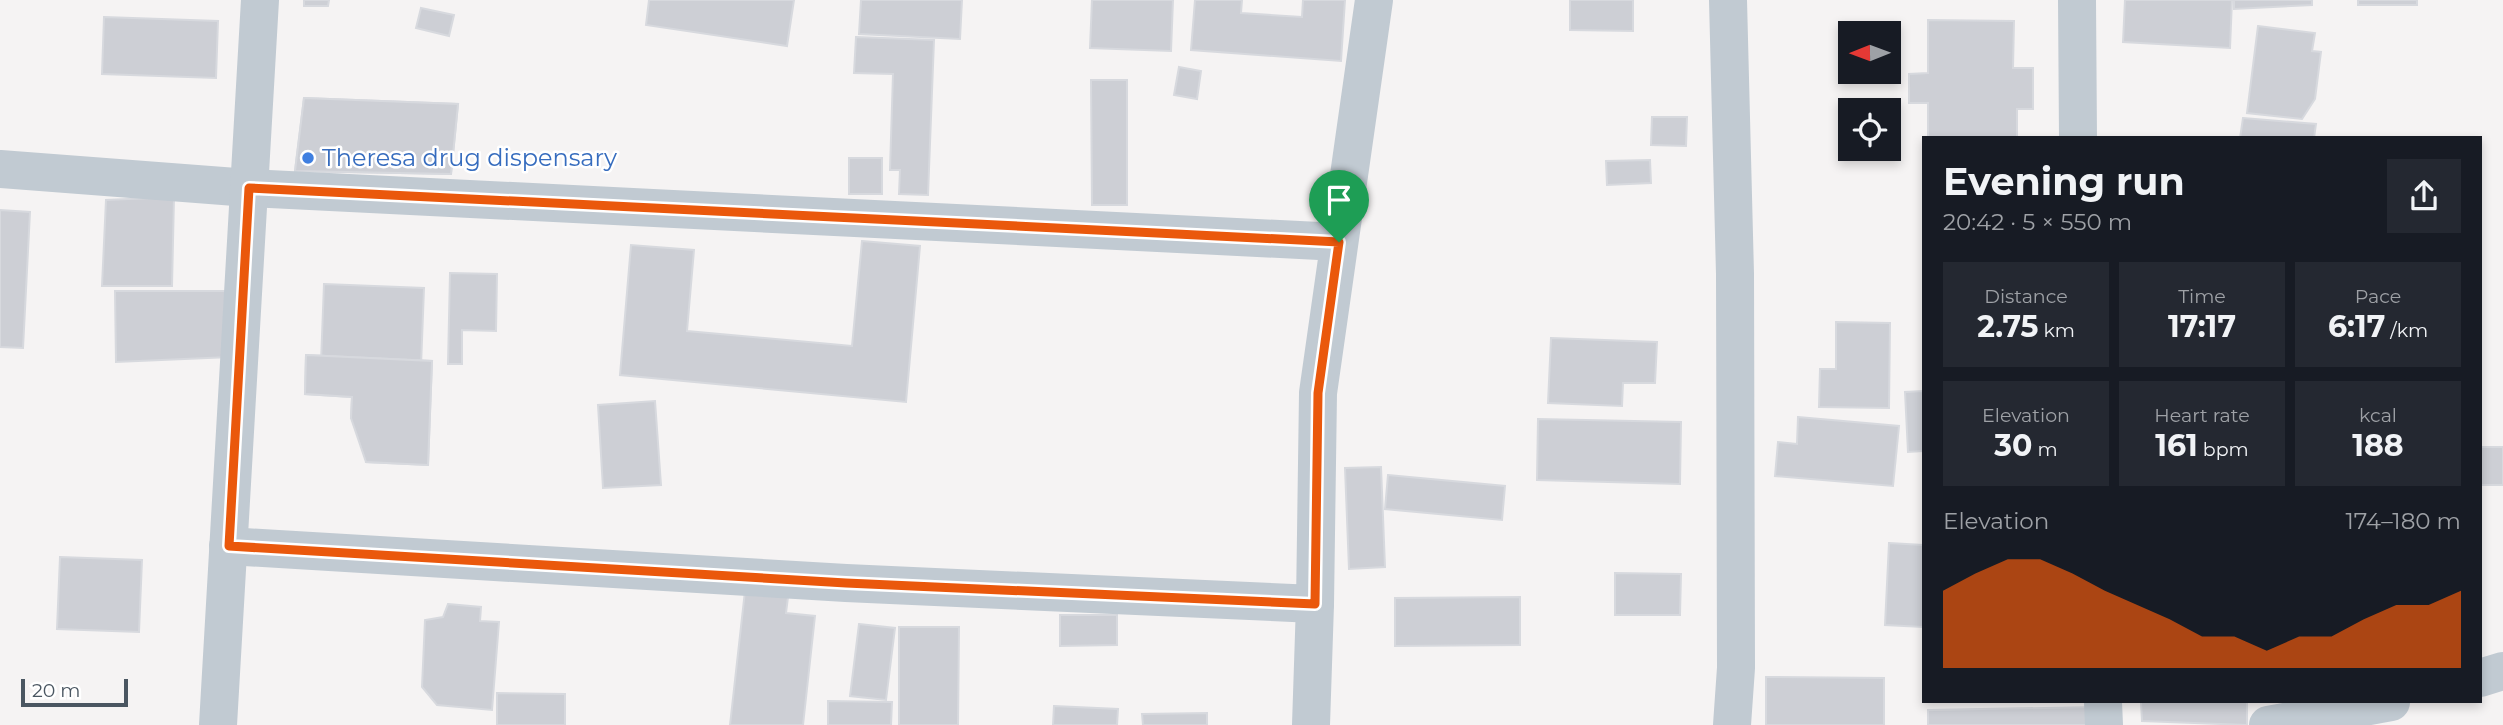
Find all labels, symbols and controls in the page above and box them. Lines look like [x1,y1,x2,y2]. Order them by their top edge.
north arrow [1838,21,1900,84]
map controls [1838,21,1901,161]
button: locate [1838,98,1901,161]
place label: Theresa drug dispensary [322,143,617,172]
marker: Theresa drug dispensary [300,150,316,166]
text: Evening run [1943,158,2185,205]
button: share [2387,159,2461,233]
pin [1309,170,1369,242]
icon: arrive [1320,181,1358,219]
text: 20:42 · 5 × 550 m [1943,208,2132,236]
text: Distance [1984,285,2068,308]
text: Time [2178,285,2226,308]
text: Pace [2355,285,2401,308]
text: 2.75 [1977,308,2038,345]
text: 17:17 [2168,308,2236,345]
text: 6:17 [2328,308,2385,345]
text: km [2038,319,2075,342]
text: /km [2385,319,2428,342]
text: Elevation [1982,404,2070,427]
text: Heart rate [2154,404,2250,427]
text: kcal [2359,404,2397,427]
text: 30 [1994,427,2033,464]
text: 161 [2155,427,2198,464]
text: 188 [2352,427,2404,464]
text: m [2033,438,2058,461]
text: bpm [2198,438,2249,461]
text: Elevation [1943,507,2049,535]
text: 174–180 m [2345,507,2461,535]
scale bar [21,676,128,708]
text: 20 m [32,679,80,702]

